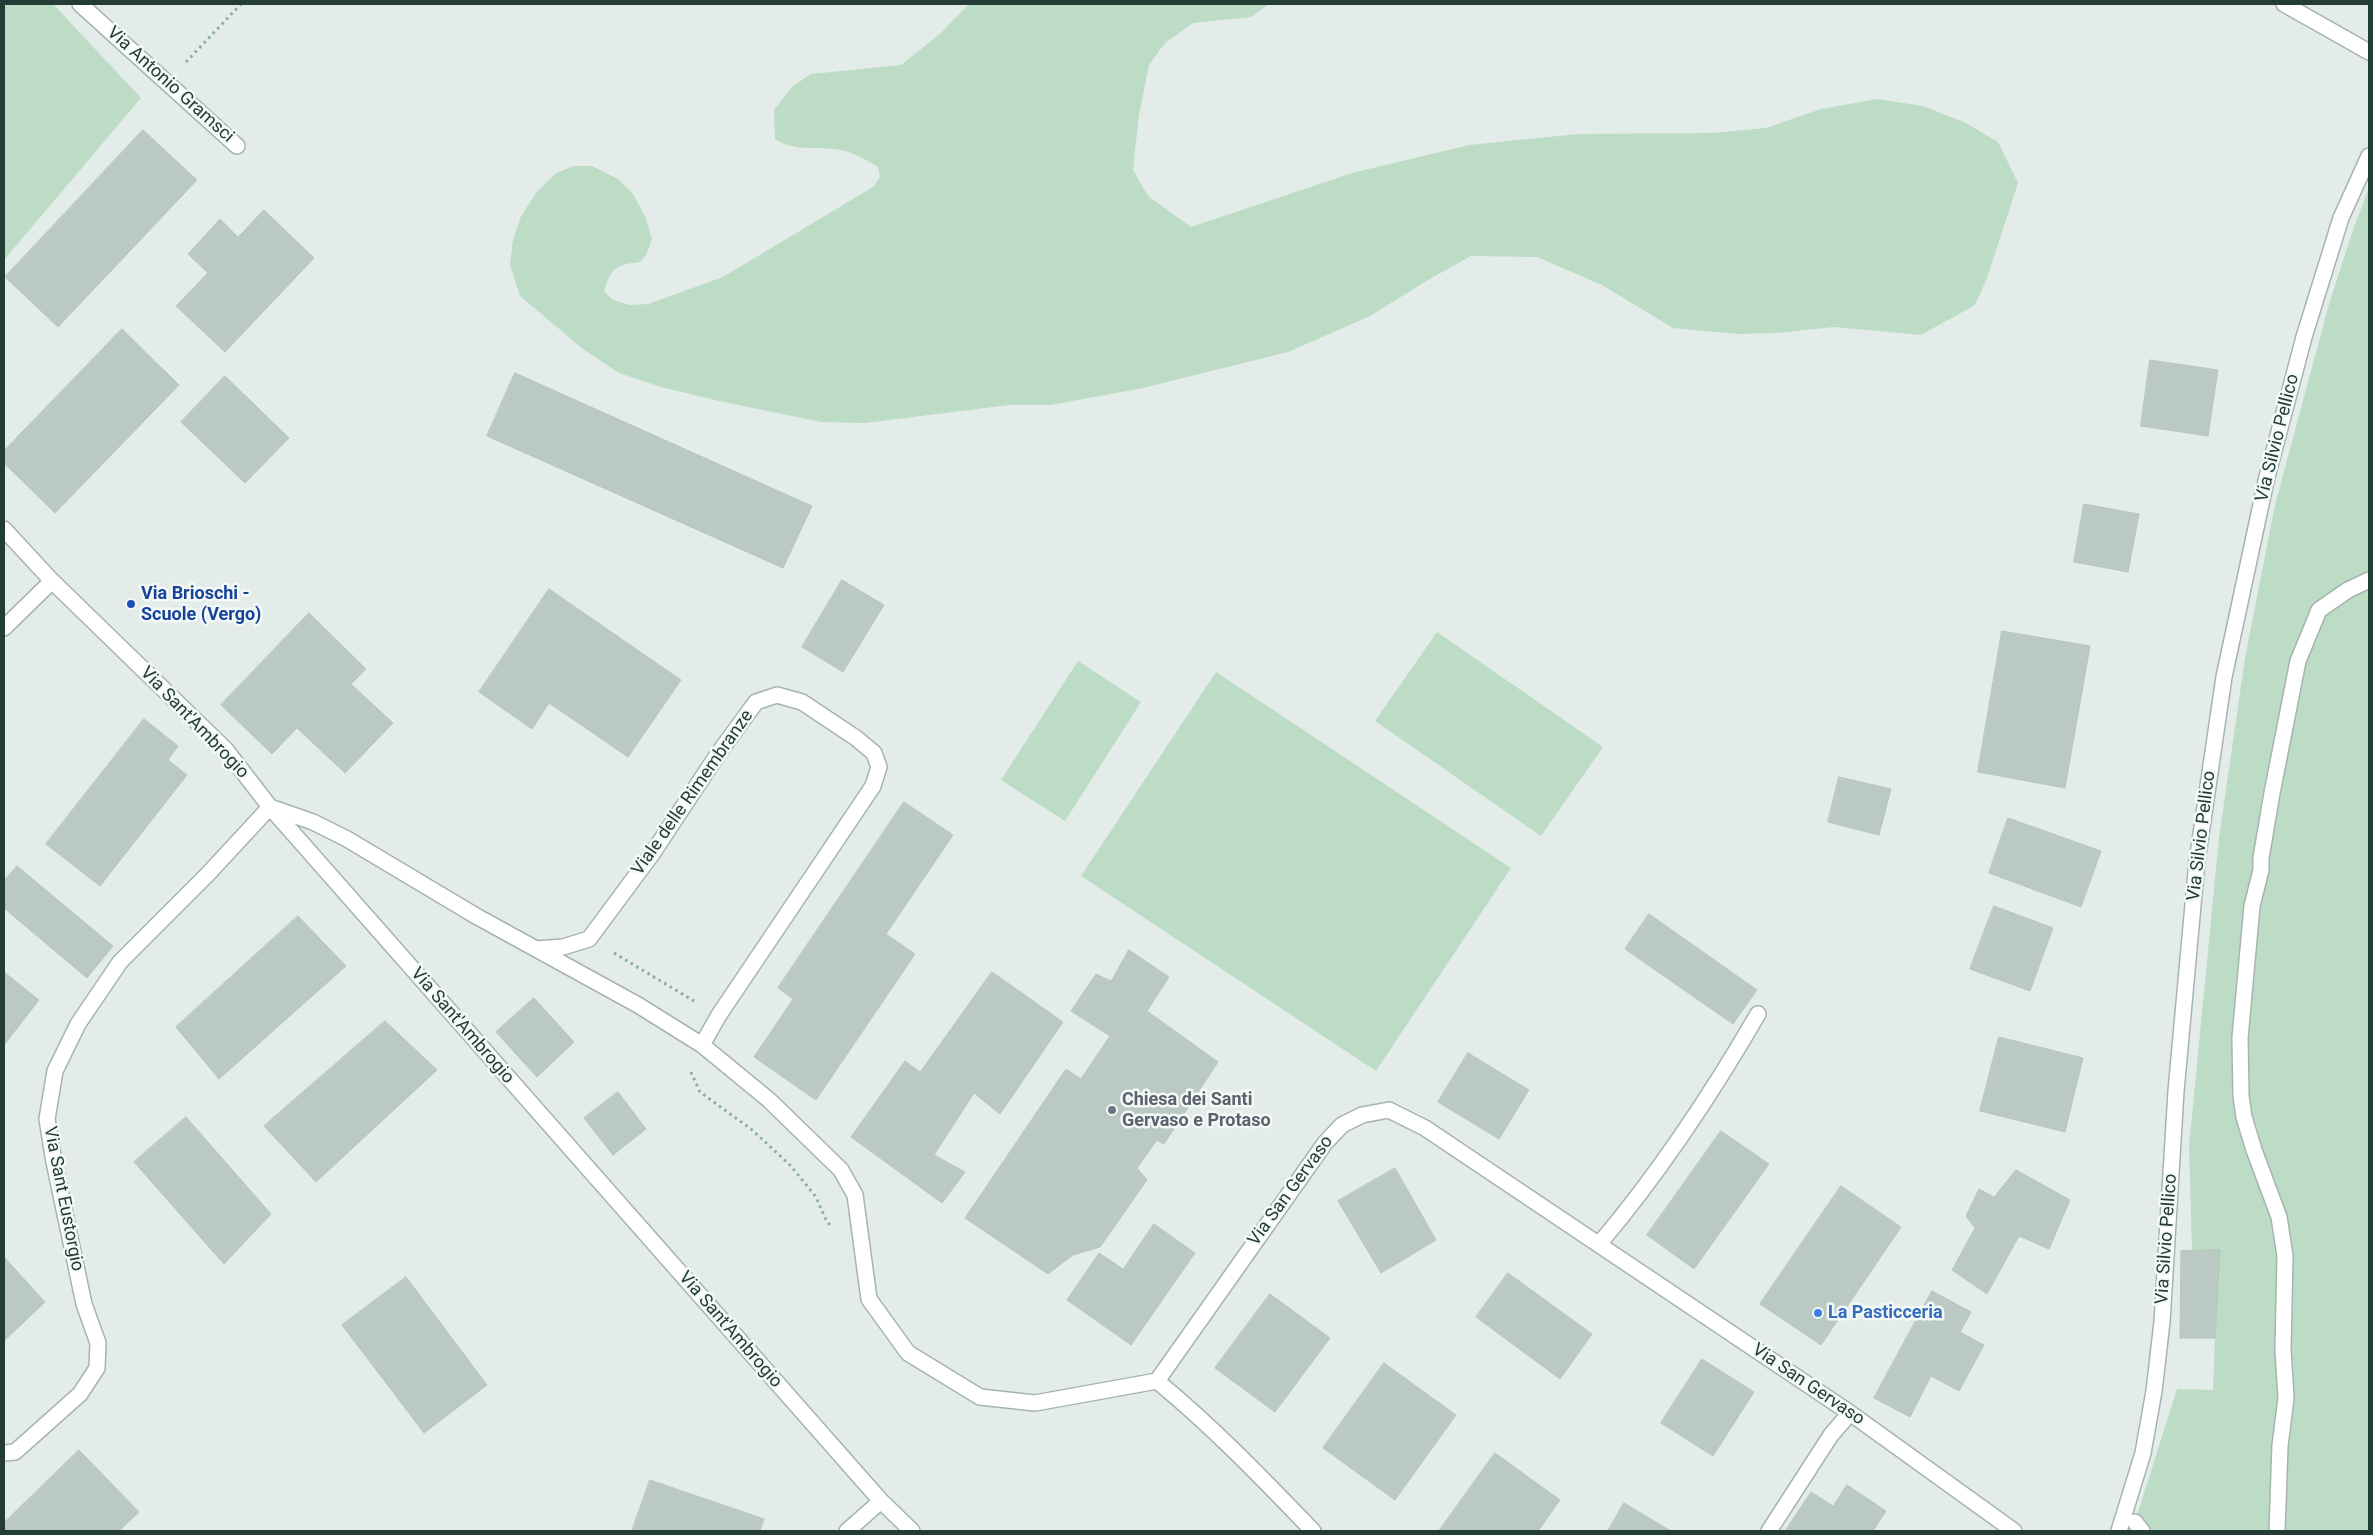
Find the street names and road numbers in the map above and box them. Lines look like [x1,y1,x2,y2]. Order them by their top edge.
street label: Via Antonio Gramsci [102,22,238,148]
street label: Via Silvio Pellico [2252,372,2304,504]
street label: Via Sant'Ambrogio [135,663,253,783]
street label: Viale delle Rimembranze [628,706,758,880]
street label: Via Silvio Pellico [2183,770,2221,902]
street label: Via Sant'Ambrogio [406,963,518,1089]
street label: Via Sant Eustorgio [38,1125,88,1273]
street label: Via San Gervaso [1244,1132,1338,1250]
street label: Via Silvio Pellico [2152,1173,2182,1305]
street label: Via Sant'Ambrogio [674,1267,786,1393]
street label: Via San Gervaso [1748,1339,1868,1431]

